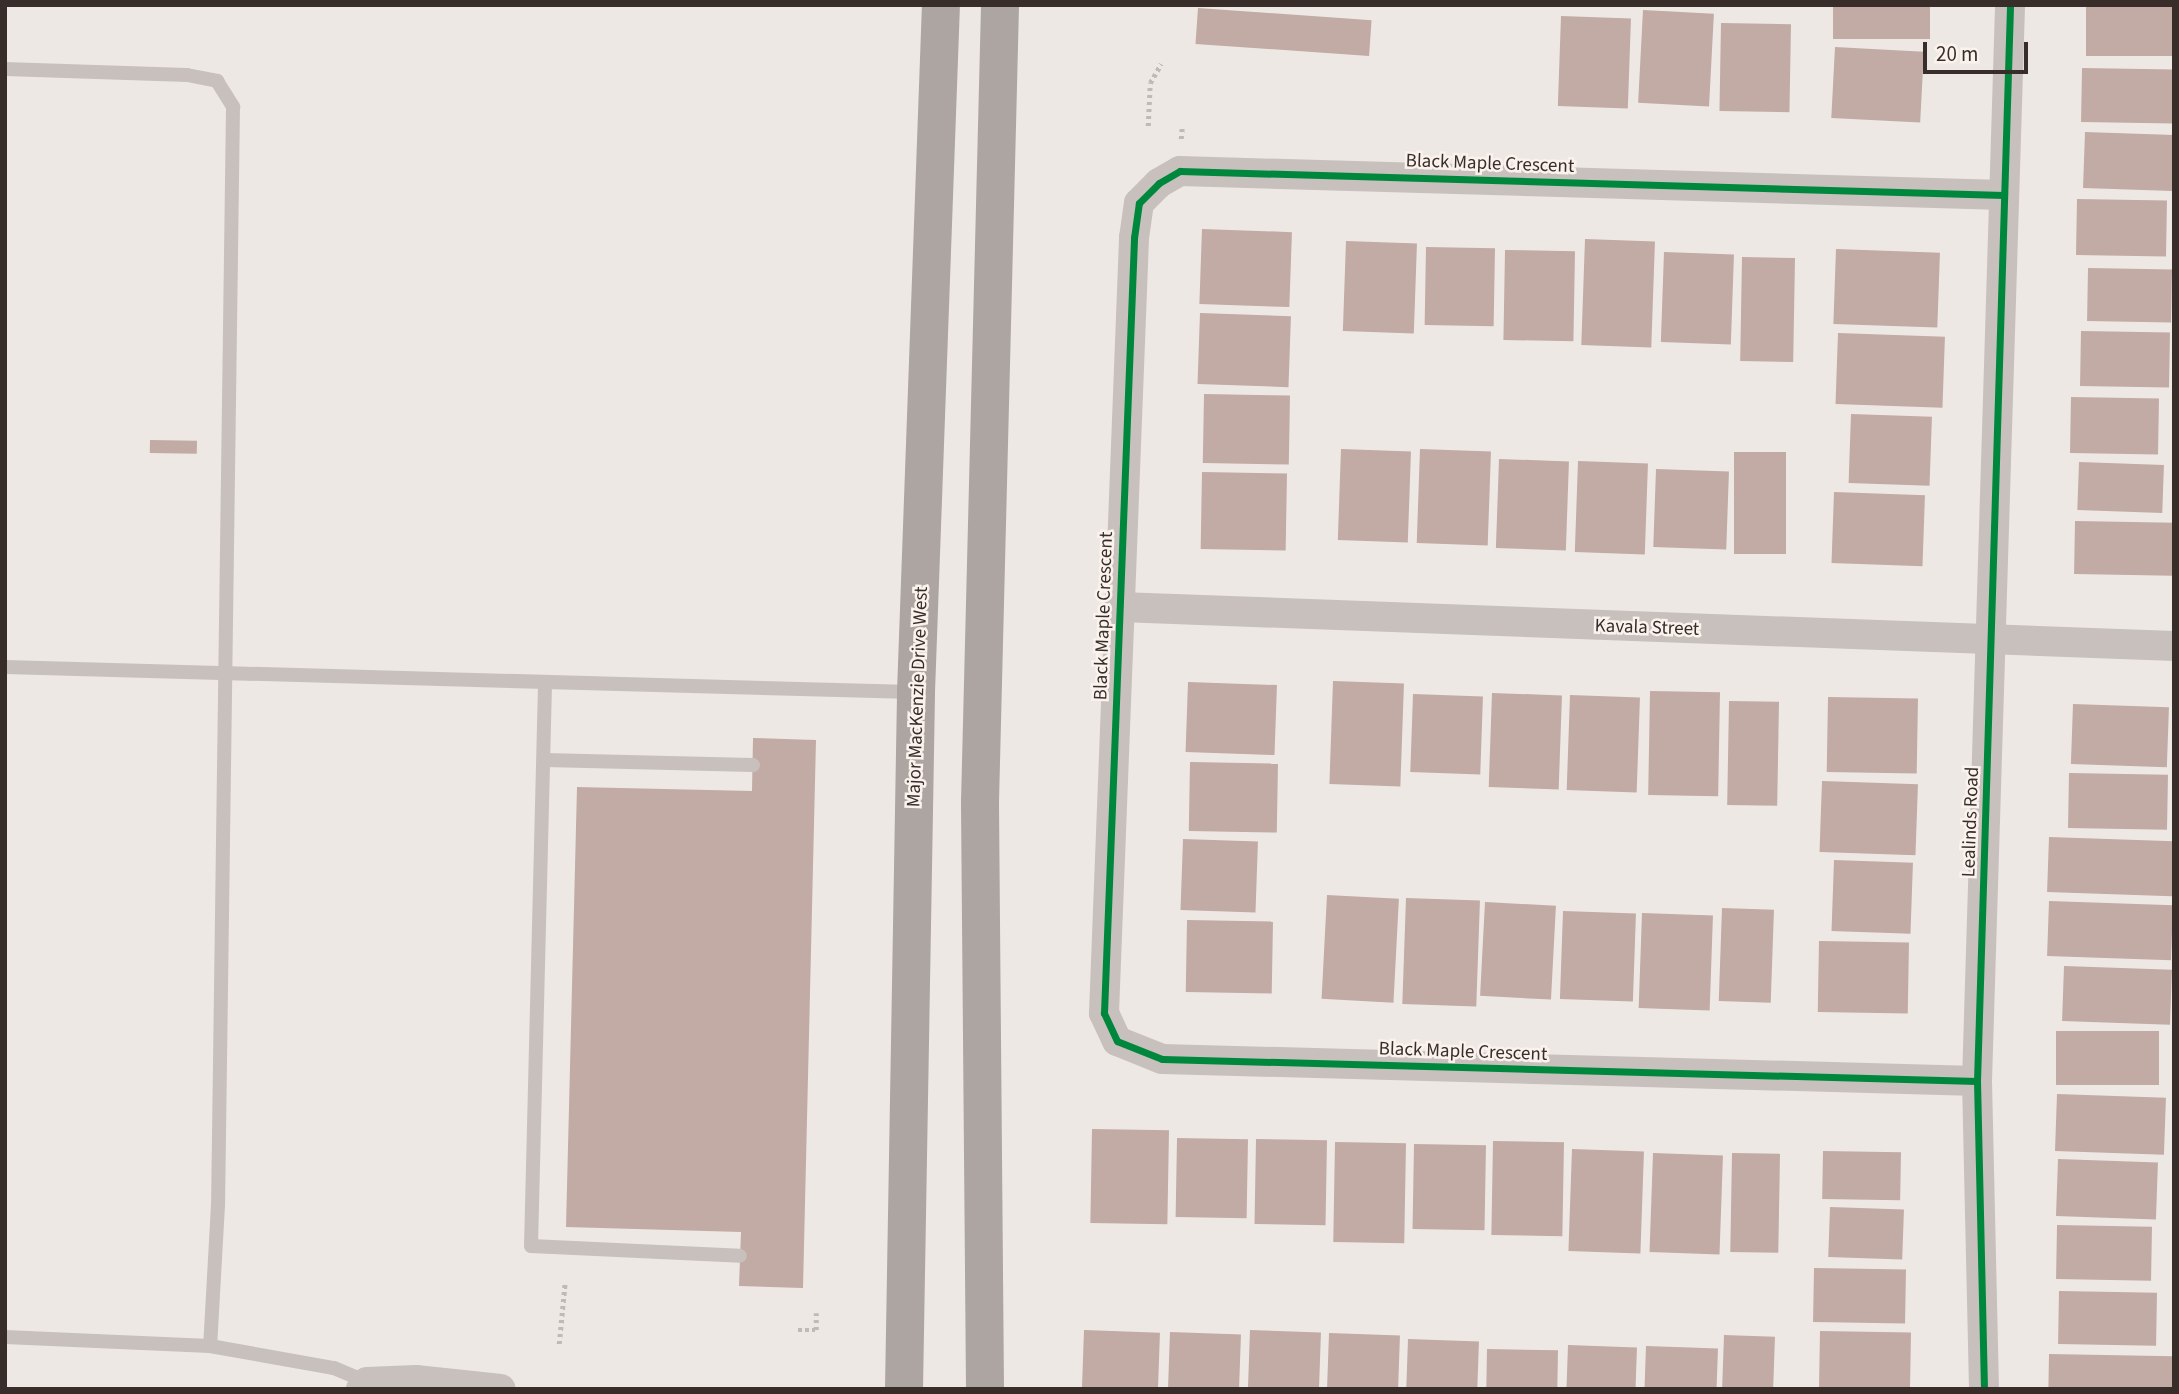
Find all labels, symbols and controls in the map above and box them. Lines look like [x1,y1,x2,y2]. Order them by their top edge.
scale bar [1927,28,2032,72]
text: 20 m [1936,39,1978,69]
street label: Black Maple Crescent [1405,150,1575,178]
street label: Black Maple Crescent [1090,531,1118,701]
street label: Major MacKenzie Drive West [903,586,933,808]
street label: Kavala Street [1594,615,1700,641]
street label: Lealinds Road [1958,766,1984,878]
street label: Black Maple Crescent [1378,1038,1548,1066]

